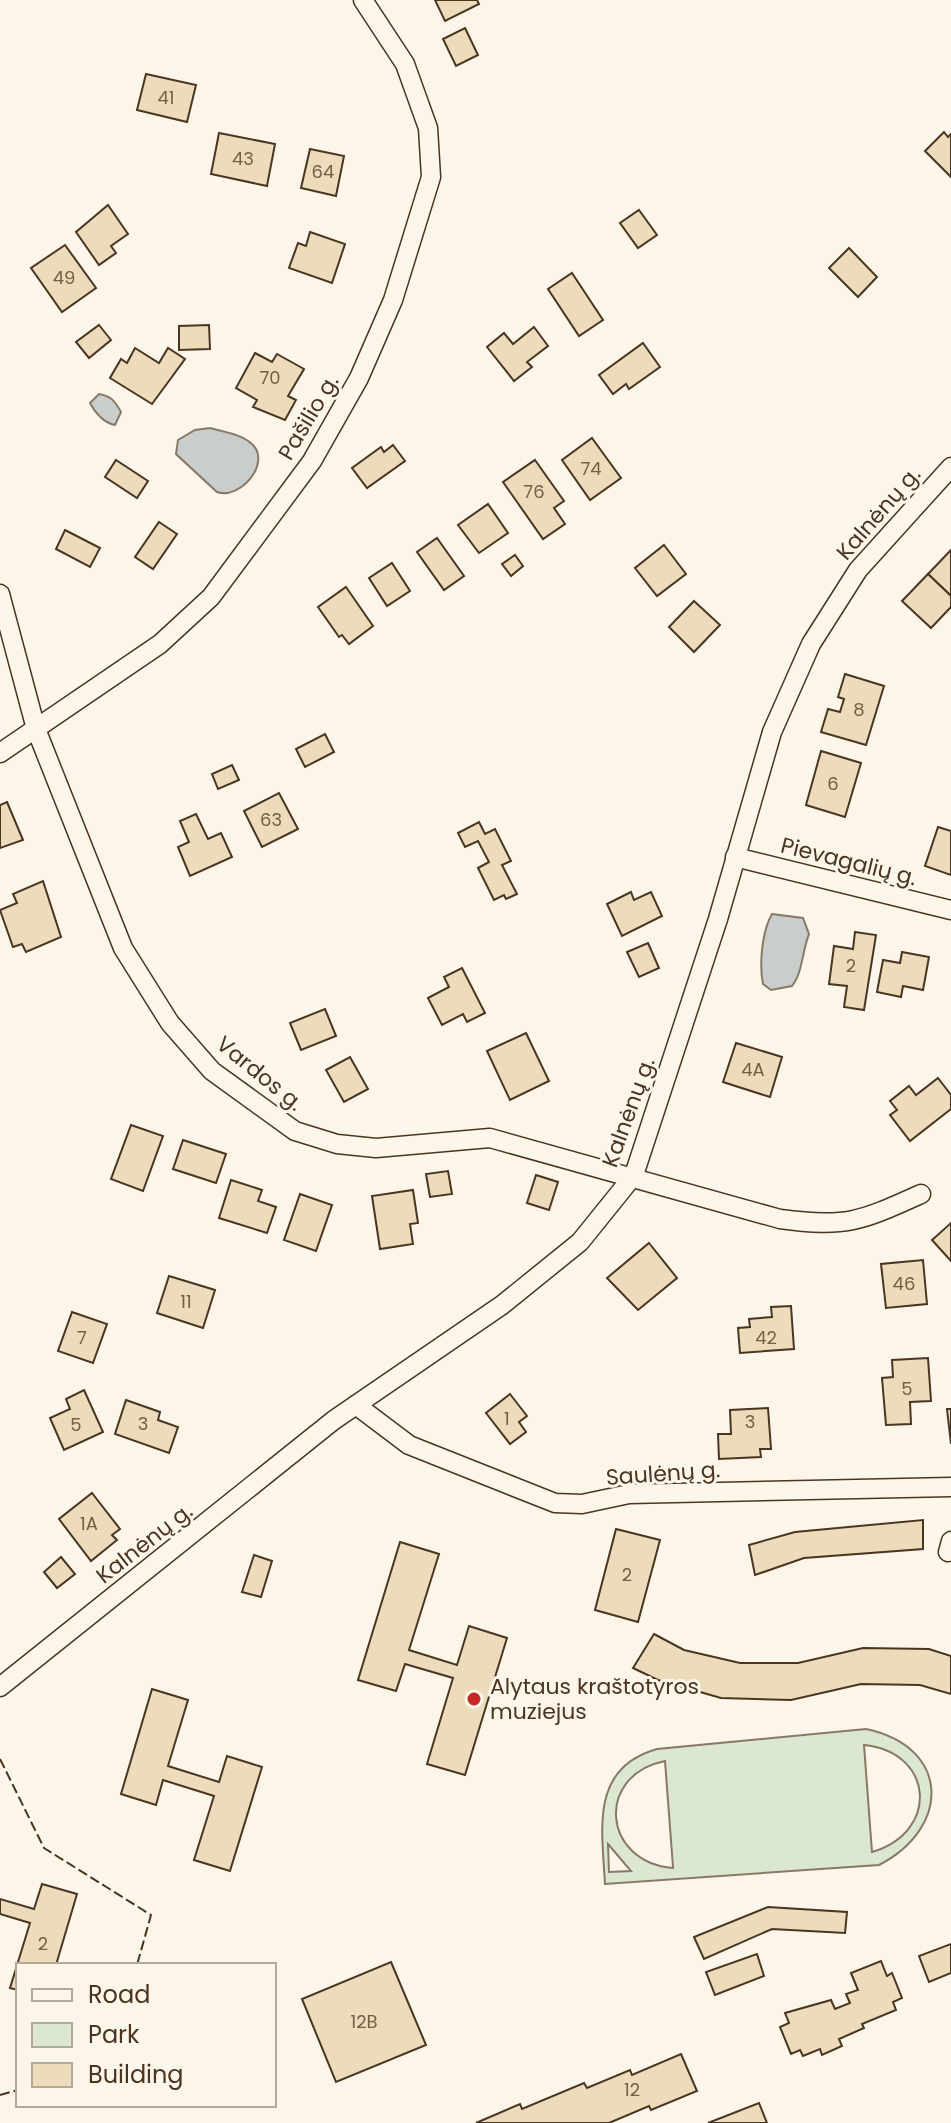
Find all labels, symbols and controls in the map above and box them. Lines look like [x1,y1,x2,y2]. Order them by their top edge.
house number: 41 [157,85,175,110]
house number: 43 [232,146,254,171]
house number: 64 [312,159,334,184]
house number: 49 [53,265,75,290]
house number: 70 [259,365,281,390]
street label: Pašilio g. [271,369,346,466]
house number: 74 [580,456,602,481]
street label: Kalnėnų g. [829,460,928,567]
house number: 76 [523,479,545,504]
house number: 8 [853,697,865,722]
house number: 6 [827,771,839,796]
house number: 63 [260,807,282,832]
street label: Pievagalių g. [778,830,920,893]
house number: 2 [846,953,856,978]
street label: Vardos g. [210,1029,310,1118]
street label: Kalnėnų g. [594,1053,663,1171]
house number: 4A [741,1057,765,1082]
house number: 46 [893,1271,915,1296]
house number: 11 [180,1289,192,1314]
house number: 7 [77,1325,87,1350]
house number: 42 [755,1325,777,1350]
house number: 5 [901,1376,913,1401]
house number: 1 [504,1406,510,1431]
house number: 3 [745,1409,755,1434]
house number: 3 [138,1411,148,1436]
house number: 5 [70,1412,82,1437]
street label: Saulėnų g. [605,1454,721,1493]
street label: Kalnėnų g. [90,1496,199,1591]
house number: 1A [80,1511,98,1536]
house number: 2 [622,1562,632,1587]
place label: Alytaus kraštotyros muziejus [490,1671,699,1727]
marker: Alytaus kraštotyros muziejus [465,1690,483,1708]
house number: 2 [38,1931,48,1956]
legend [16,1963,276,2107]
text: Road [88,1978,150,2011]
house number: 12B [350,2009,378,2034]
text: Park [88,2018,140,2051]
text: Building [88,2058,184,2091]
house number: 12 [624,2077,640,2102]

